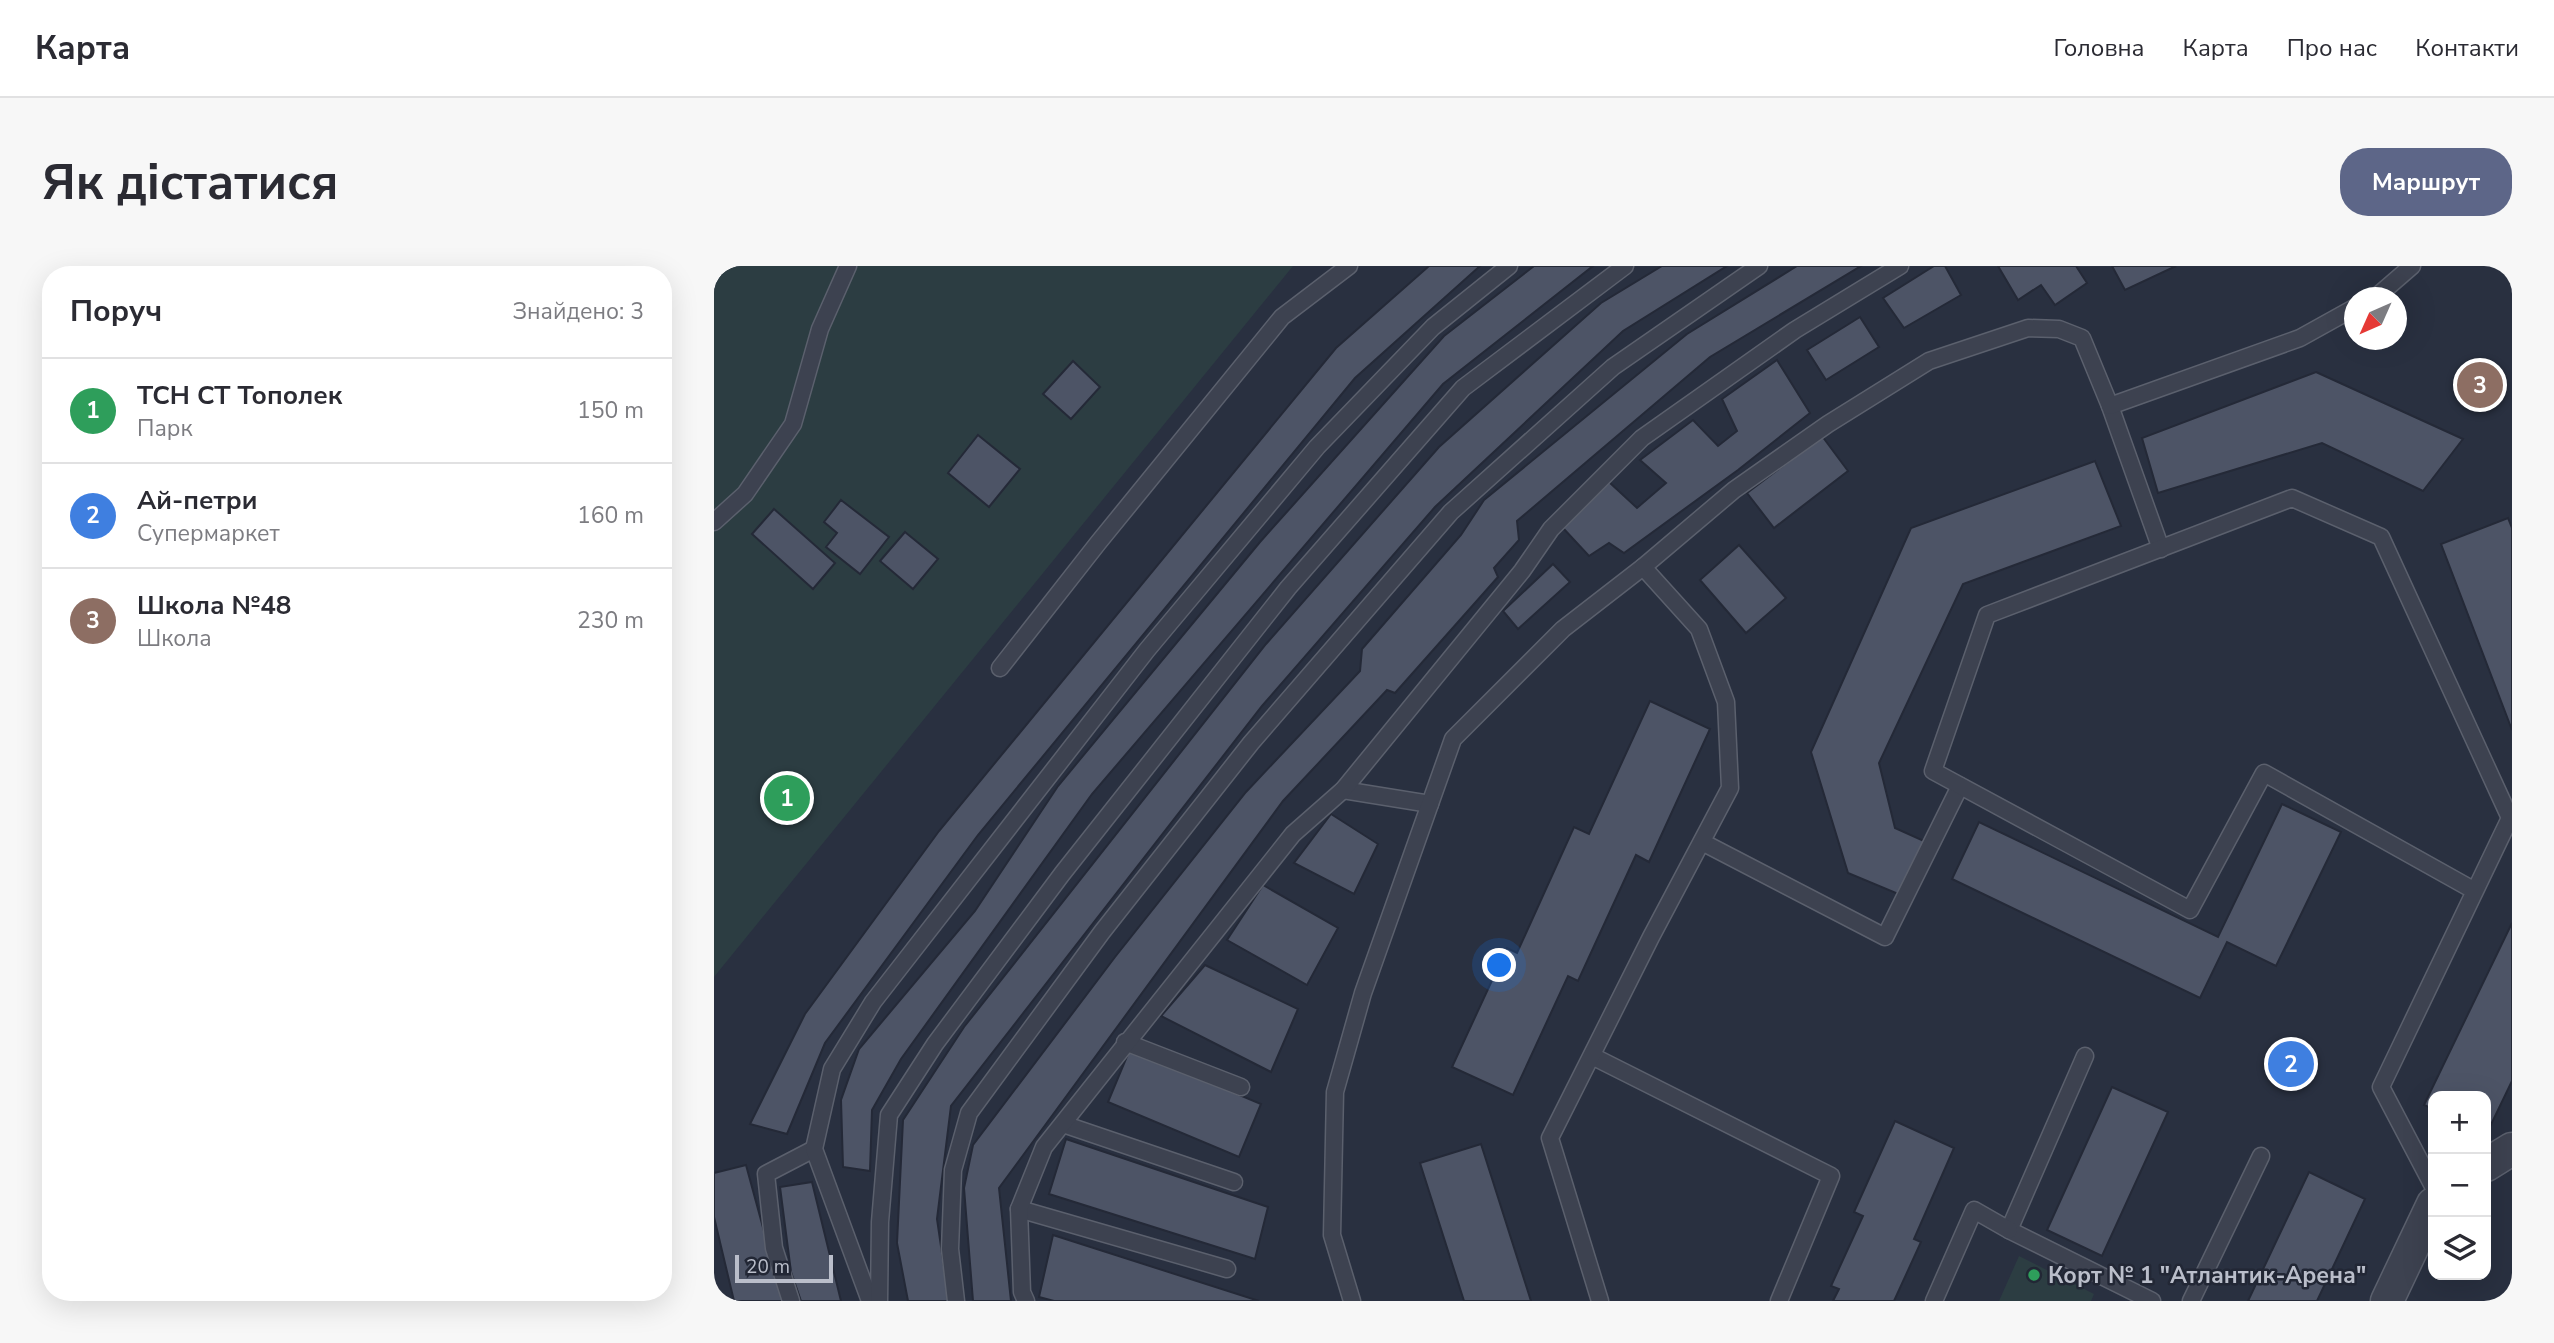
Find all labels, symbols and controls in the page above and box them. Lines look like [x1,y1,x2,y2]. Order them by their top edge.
text: Карта [35,26,130,71]
text: Головна [2054,32,2145,64]
text: Карта [2183,32,2249,64]
text: Про нас [2287,32,2377,64]
text: Контакти [2415,32,2519,64]
button: Маршрут [2340,148,2512,216]
text: Як дістатися [42,149,338,216]
north arrow [2344,287,2407,350]
text: Поруч [70,291,162,332]
text: Знайдено: 3 [512,296,644,327]
pin: 3 [2457,359,2503,411]
text: ТСН СТ Тополек [137,378,342,413]
text: 1 [86,395,100,426]
text: 150 m [577,395,644,426]
text: Парк [137,413,193,444]
text: Ай-петри [137,483,257,518]
text: 2 [86,500,100,531]
text: 160 m [577,500,644,531]
text: Супермаркет [137,518,280,549]
text: Школа №48 [137,588,291,623]
text: 3 [86,605,100,636]
text: 230 m [577,605,644,636]
text: Школа [137,623,212,654]
pin: 1 [764,772,810,824]
your location [1482,948,1516,982]
pin: 2 [2268,1038,2314,1090]
map controls [2428,1091,2491,1280]
button: + [2428,1091,2491,1154]
button: − [2428,1154,2491,1217]
button: layers [2428,1217,2491,1280]
scale bar [735,1252,833,1284]
text: 20 m [746,1254,790,1280]
place label: Корт № 1 "Атлантик-Арена" [2048,1260,2366,1291]
marker: Корт № 1 "Атлантик-Арена" [2026,1267,2042,1283]

